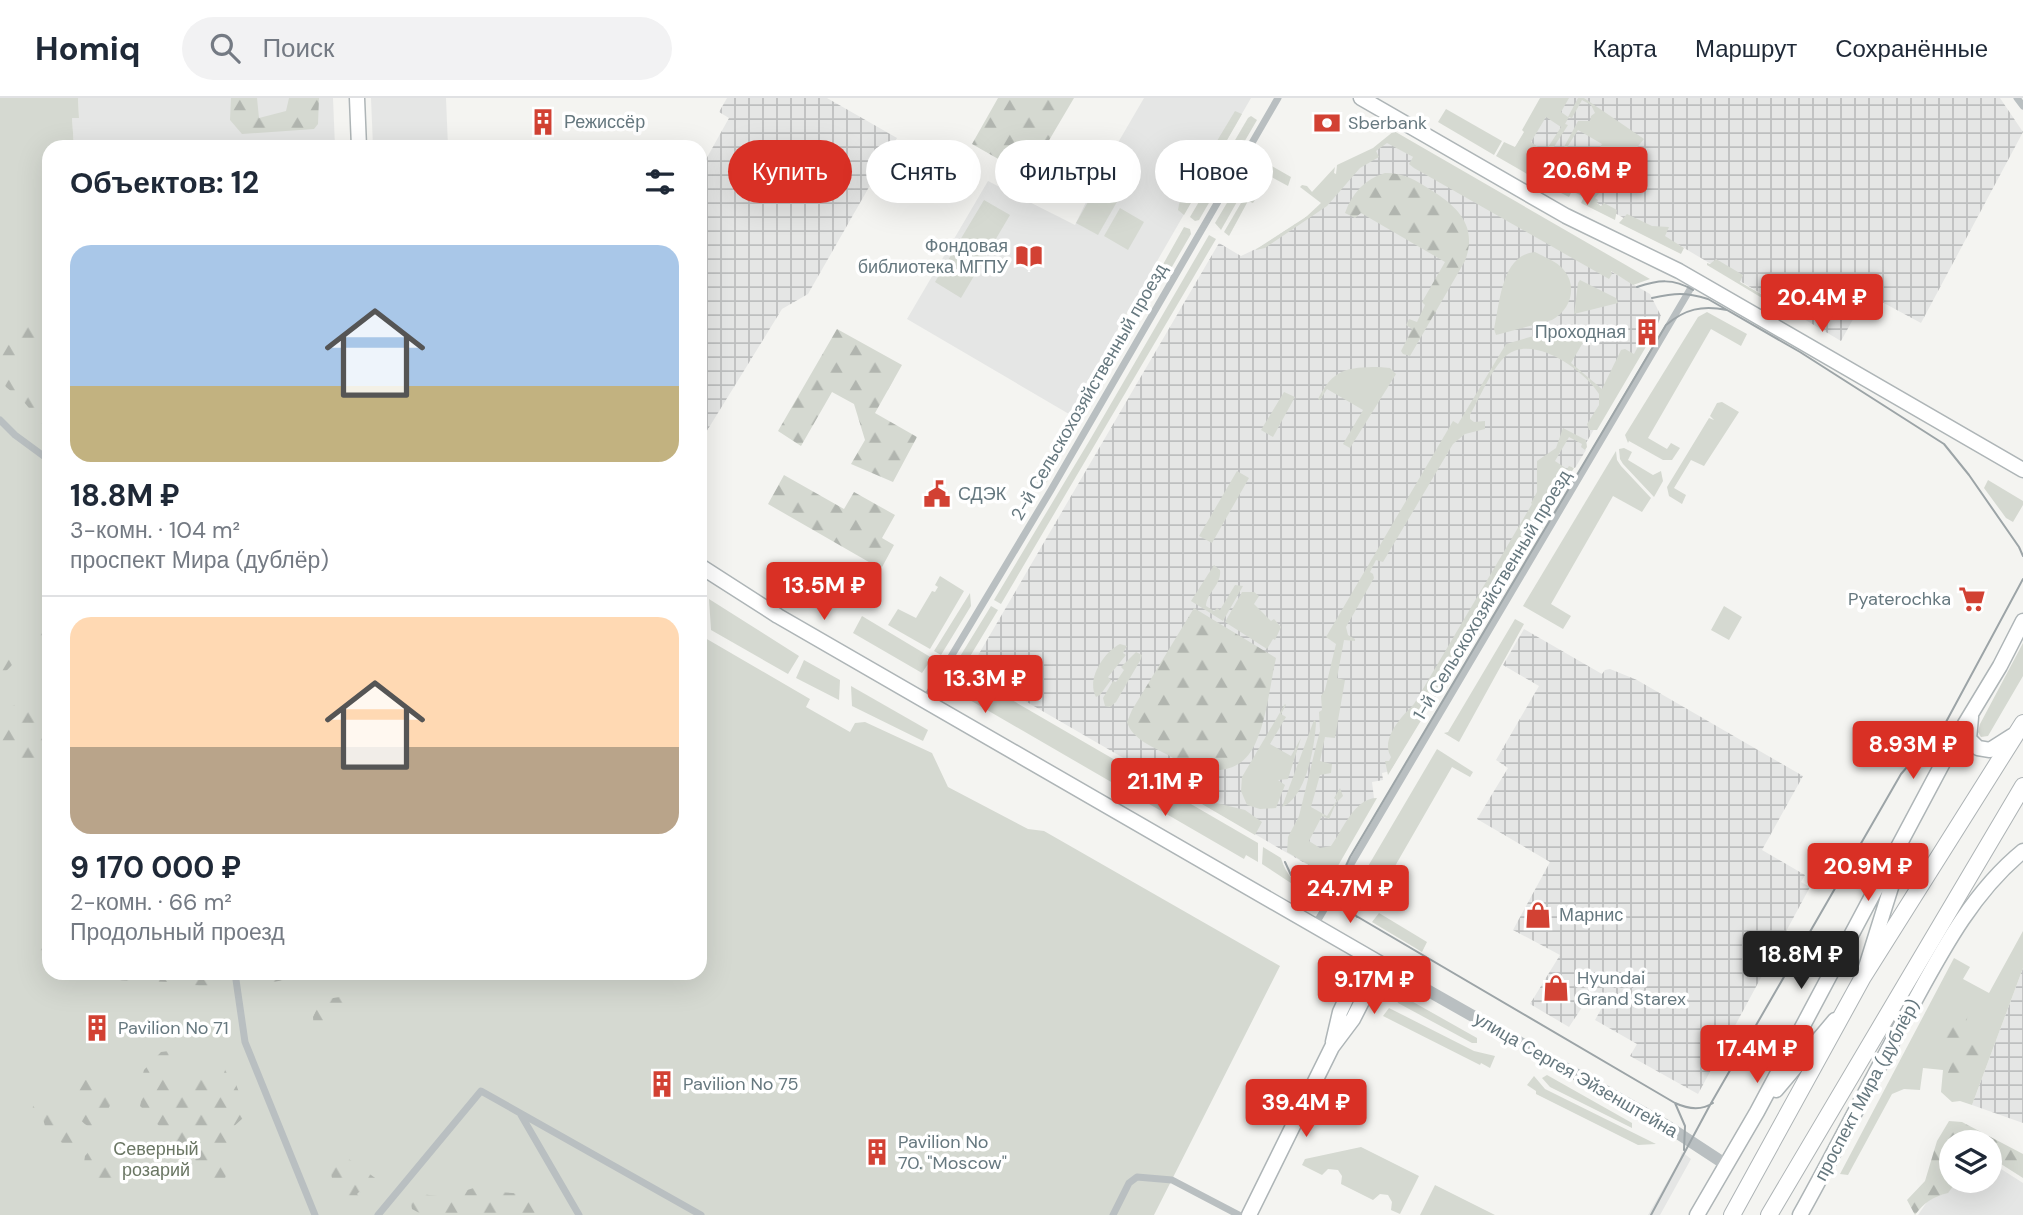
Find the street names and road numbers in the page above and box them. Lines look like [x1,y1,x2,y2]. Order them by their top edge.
street label: 2-й Сельскохозяйственный проезд [1005,259,1173,525]
street label: 1-й Сельскохозяйственный проезд [1408,465,1577,725]
street label: проспект Мира (дублёр) [1809,995,1925,1185]
street label: улица Сергея Эйзенштейна [1470,1007,1683,1144]

